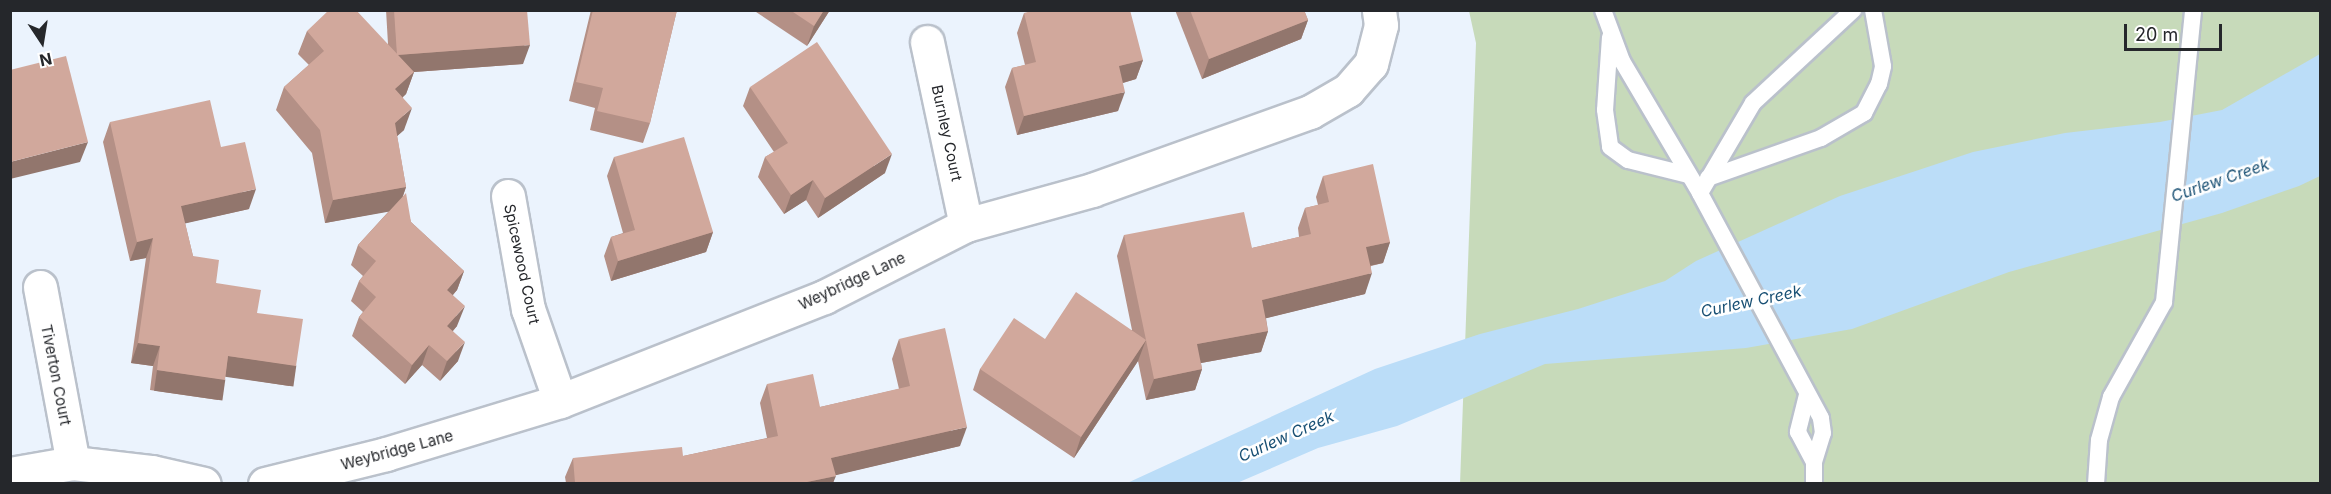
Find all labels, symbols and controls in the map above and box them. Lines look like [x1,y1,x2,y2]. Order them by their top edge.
north arrow [12,12,72,72]
scale bar [2127,12,2224,50]
text: 20 m [2135,24,2178,45]
text: N [38,49,54,71]
street label: Burnley Court [928,83,966,183]
water label: Curlew Creek [2168,154,2272,206]
street label: Spicewood Court [500,202,544,326]
street label: Weybridge Lane [796,248,908,314]
water label: Curlew Creek [1699,281,1803,321]
street label: Tiverton Court [37,323,75,427]
water label: Curlew Creek [1235,406,1337,466]
street label: Weybridge Lane [339,426,455,474]

